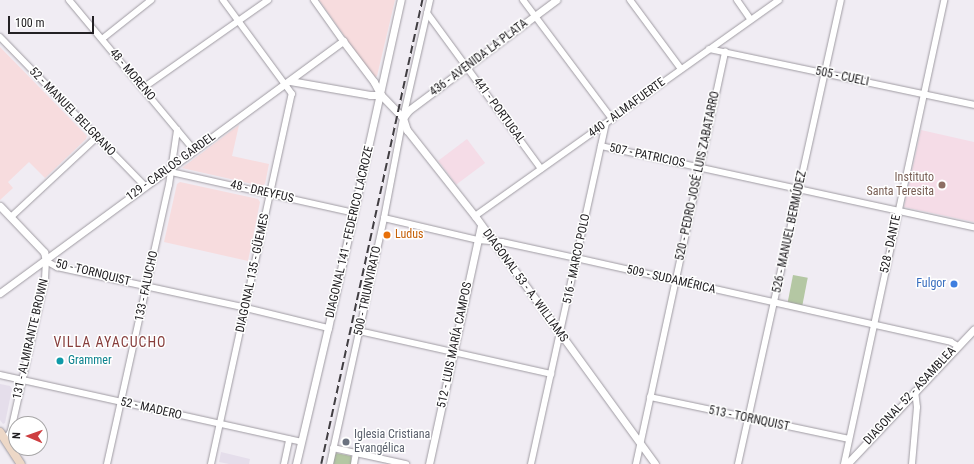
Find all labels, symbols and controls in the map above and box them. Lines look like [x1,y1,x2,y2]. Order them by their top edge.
scale bar [10,8,96,34]
text: 100 m [15,16,45,30]
street label: 436 - AVENIDA LA PLATA [427,16,531,100]
street label: 48 - MORENO [106,46,158,104]
street label: 505 - CUELI [814,64,870,90]
street label: 52 - MANUEL BELGRANO [26,65,118,159]
street label: 441 - PORTUGAL [470,75,528,147]
street label: 440 - ALMAFUERTE [586,75,668,141]
street label: 520 - PEDRO JOSÉ LUIS ZABATARRO [673,90,723,262]
street label: 129 - CARLOS GARDEL [124,130,218,204]
street label: 507 - PATRICIOS [608,141,686,171]
street label: DIAGONAL 141 - FEDERICO LACROZE [323,145,377,319]
street label: 526 - MANUEL BERMÚDEZ [770,170,810,294]
place label: Instituto Santa Teresita [866,171,934,199]
street label: 48 - DREYFUS [229,178,295,206]
marker: Instituto Santa Teresita [937,180,947,190]
street label: DIAGONAL 135 - GÜEMES [233,212,273,334]
street label: 516 - MARCO POLO [560,213,594,305]
street label: 528 - DANTE [878,213,904,275]
street label: DIAGONAL 53 - A. WILLIAMS [479,227,571,345]
place label: Ludus [395,228,423,242]
marker: Ludus [382,230,392,240]
street label: 500 - TRIUNVIRATO [351,245,385,337]
street label: 133 - FALUCHO [133,250,161,322]
street label: 50 - TORNQUIST [54,257,132,289]
street label: 509 - SUDAMÉRICA [625,263,717,297]
street label: 131 - ALMIRANTE BROWN [10,277,52,401]
place label: Fulgor [916,277,946,291]
marker: Fulgor [949,279,959,289]
street label: 512 - LUIS MARÍA CAMPOS [435,281,475,409]
district label: VILLA AYACUCHO [53,334,167,350]
street label: DIAGONAL 52 - ASAMBLEA [861,344,959,448]
place label: Grammer [68,354,112,368]
marker: Grammer [55,356,65,366]
street label: 52 - MADERO [119,395,183,423]
street label: 513 - TORNQUIST [707,403,791,435]
north arrow [8,416,48,456]
place label: Iglesia Cristiana Evangélica [354,428,430,456]
text: N [10,432,23,439]
marker: Iglesia Cristiana Evangélica [341,437,351,447]

